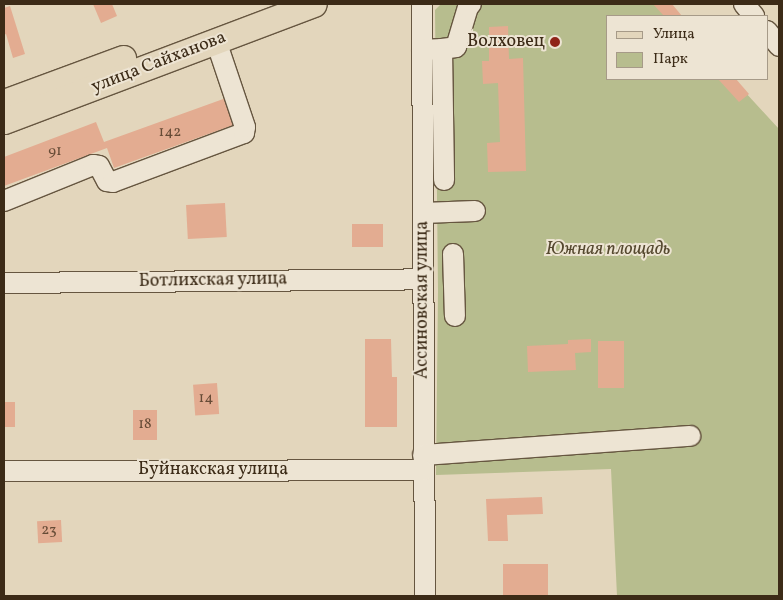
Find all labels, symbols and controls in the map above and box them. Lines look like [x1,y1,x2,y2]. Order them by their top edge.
legend [606,15,768,80]
text: Улица [653,24,695,45]
street label: улица Сайханова [89,27,229,99]
place label: Волховец [467,31,545,53]
marker: Волховец [549,36,561,48]
text: Парк [653,49,688,70]
house number: 142 [159,124,181,142]
house number: 91 [48,143,62,161]
street label: Ассиновская улица [412,221,434,379]
park label: Южная площадь [546,239,670,261]
street label: Ботлихская улица [138,269,288,293]
house number: 14 [199,390,213,408]
house number: 18 [138,416,152,434]
street label: Буйнакская улица [138,459,288,481]
house number: 23 [41,522,57,540]

